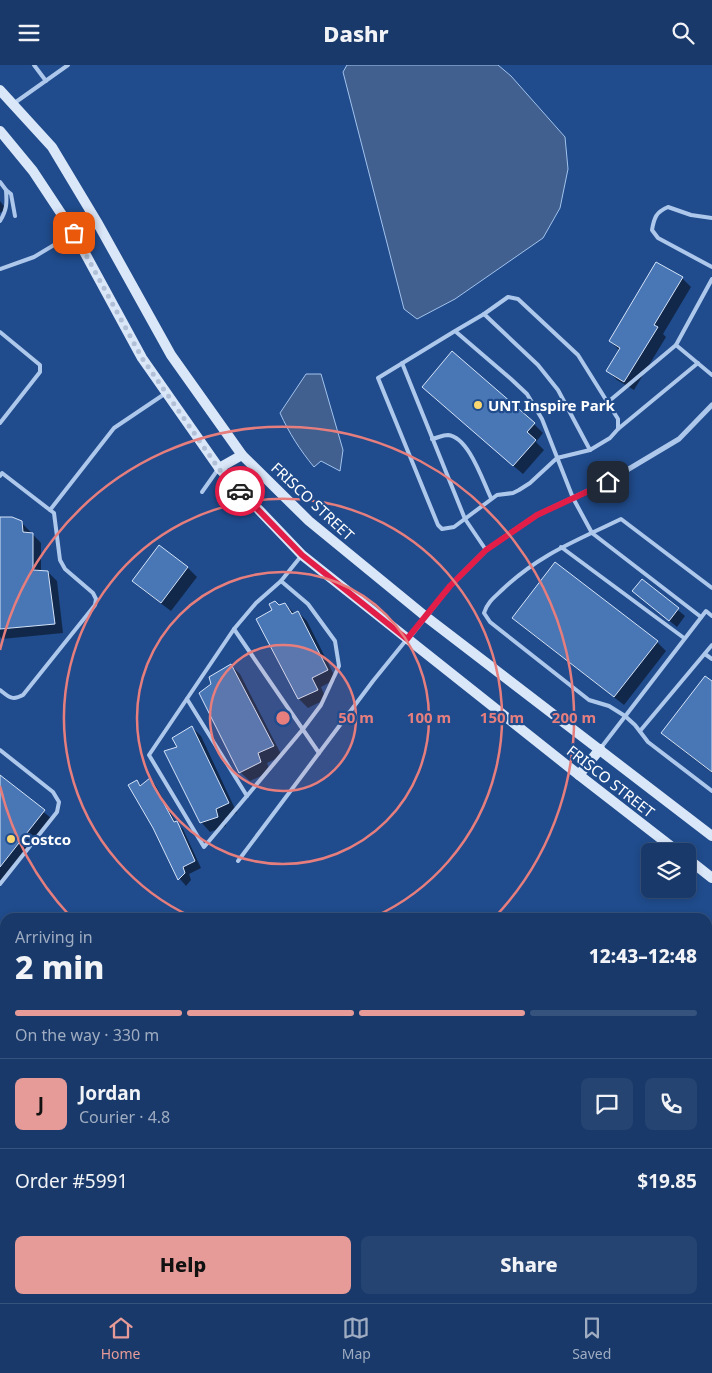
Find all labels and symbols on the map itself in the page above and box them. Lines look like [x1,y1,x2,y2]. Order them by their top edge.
pin [53,212,95,254]
place label: UNT Inspire Park [488,395,615,415]
marker: UNT Inspire Park [472,399,484,411]
street label: FRISCO STREET [267,457,359,545]
pin [587,461,629,503]
courier [215,466,265,516]
text: 50 m [338,707,374,727]
text: 100 m [407,707,451,727]
text: 150 m [480,707,524,727]
text: 200 m [552,707,596,727]
centre of rings [274,709,292,727]
street label: FRISCO STREET [563,740,660,822]
place label: Costco [21,829,71,849]
marker: Costco [5,833,17,845]

